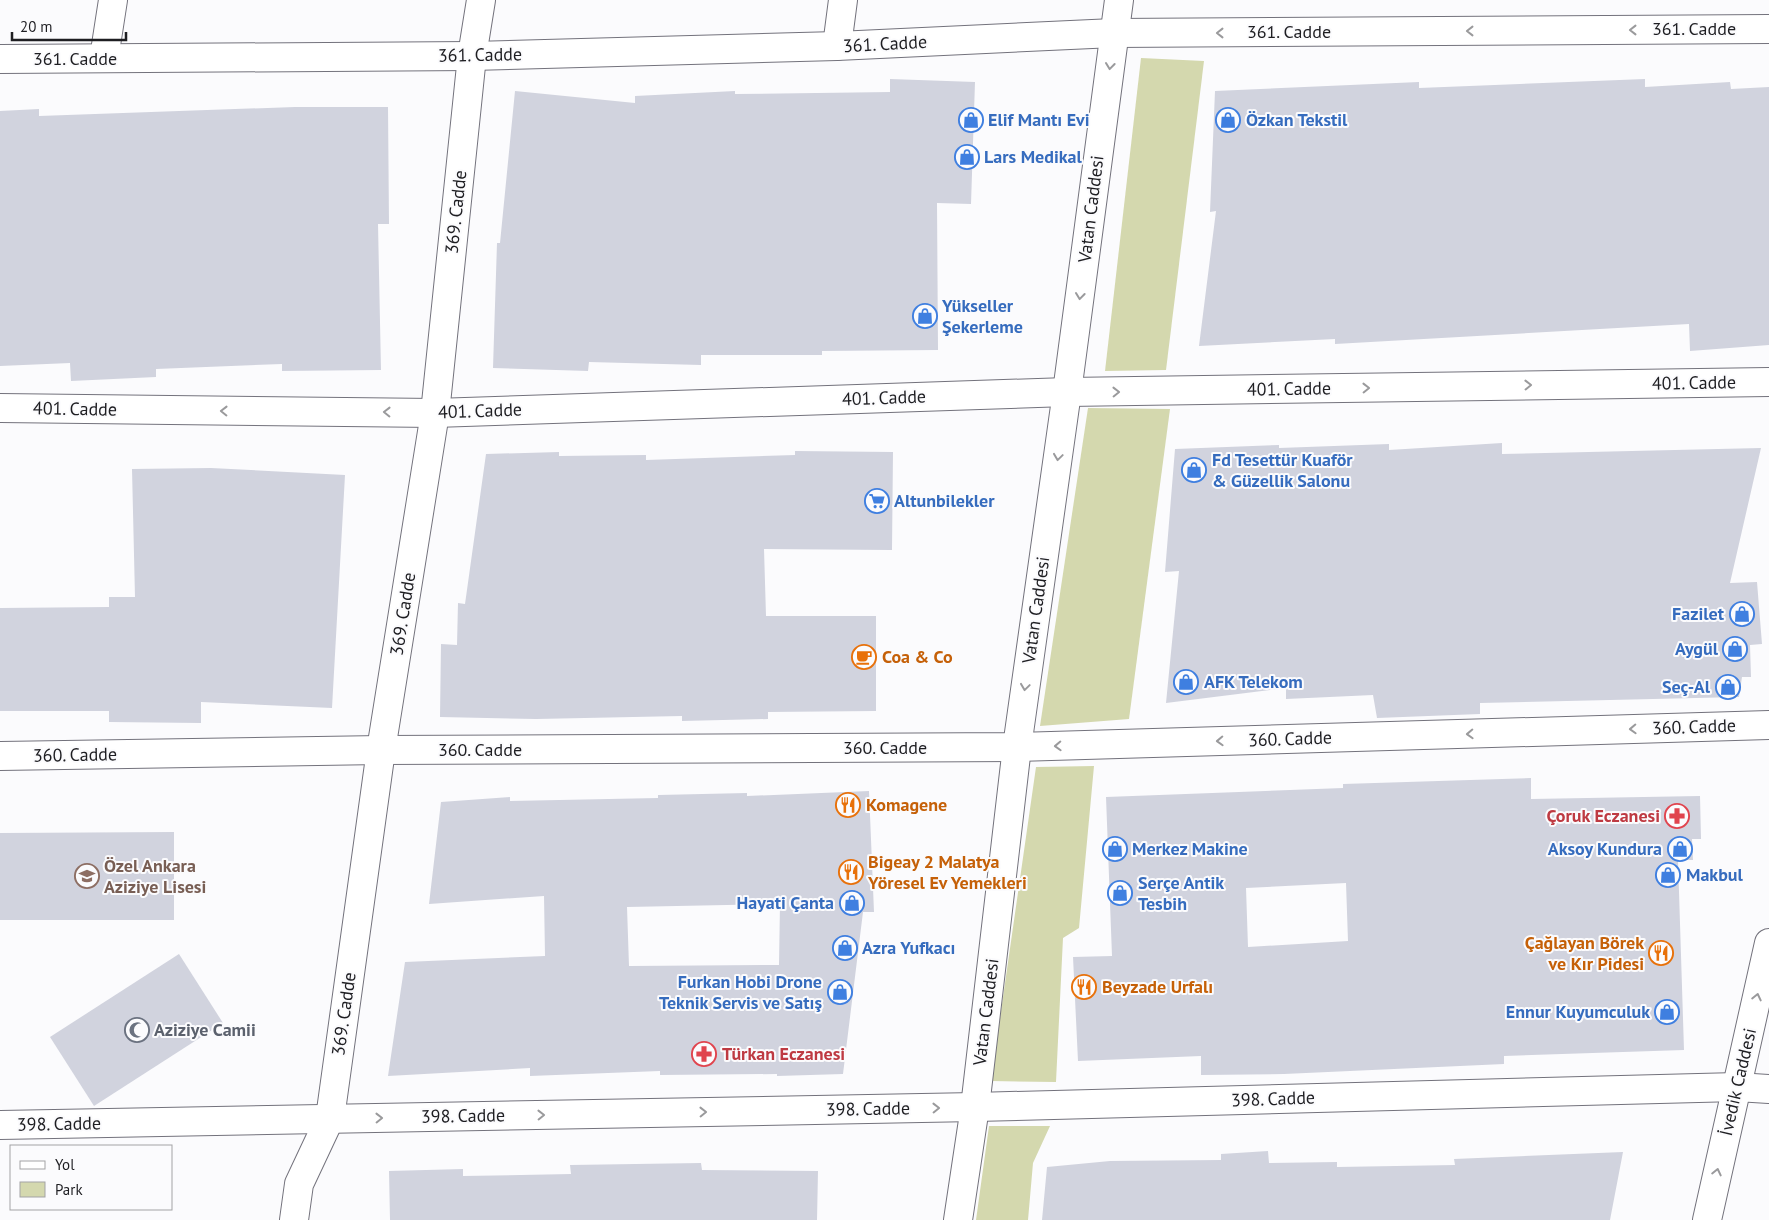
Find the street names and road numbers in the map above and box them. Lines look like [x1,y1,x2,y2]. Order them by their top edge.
street label: 361. Cadde [1652,17,1736,40]
street label: 361. Cadde [1247,20,1331,43]
street label: 361. Cadde [842,30,928,57]
street label: 361. Cadde [438,42,522,67]
street label: 361. Cadde [33,47,117,70]
street label: Vatan Caddesi [1072,154,1108,265]
street label: 369. Cadde [440,169,471,255]
street label: 401. Cadde [1652,370,1736,395]
street label: 401. Cadde [1247,376,1331,401]
street label: 401. Cadde [842,385,926,410]
street label: 401. Cadde [33,396,117,421]
street label: 401. Cadde [438,398,522,423]
street label: Vatan Caddesi [1016,555,1054,666]
street label: 369. Cadde [385,571,420,657]
street label: 360. Cadde [1652,714,1736,739]
street label: 360. Cadde [1248,726,1332,751]
street label: 360. Cadde [843,736,927,759]
street label: 360. Cadde [438,738,522,761]
street label: 360. Cadde [33,742,117,767]
street label: Vatan Caddesi [967,957,1003,1068]
street label: 369. Cadde [326,971,361,1057]
street label: İvedik Caddesi [1714,1026,1761,1138]
street label: 398. Cadde [1231,1086,1315,1111]
street label: 398. Cadde [826,1096,910,1121]
street label: 398. Cadde [421,1103,505,1128]
street label: 398. Cadde [17,1111,101,1136]

